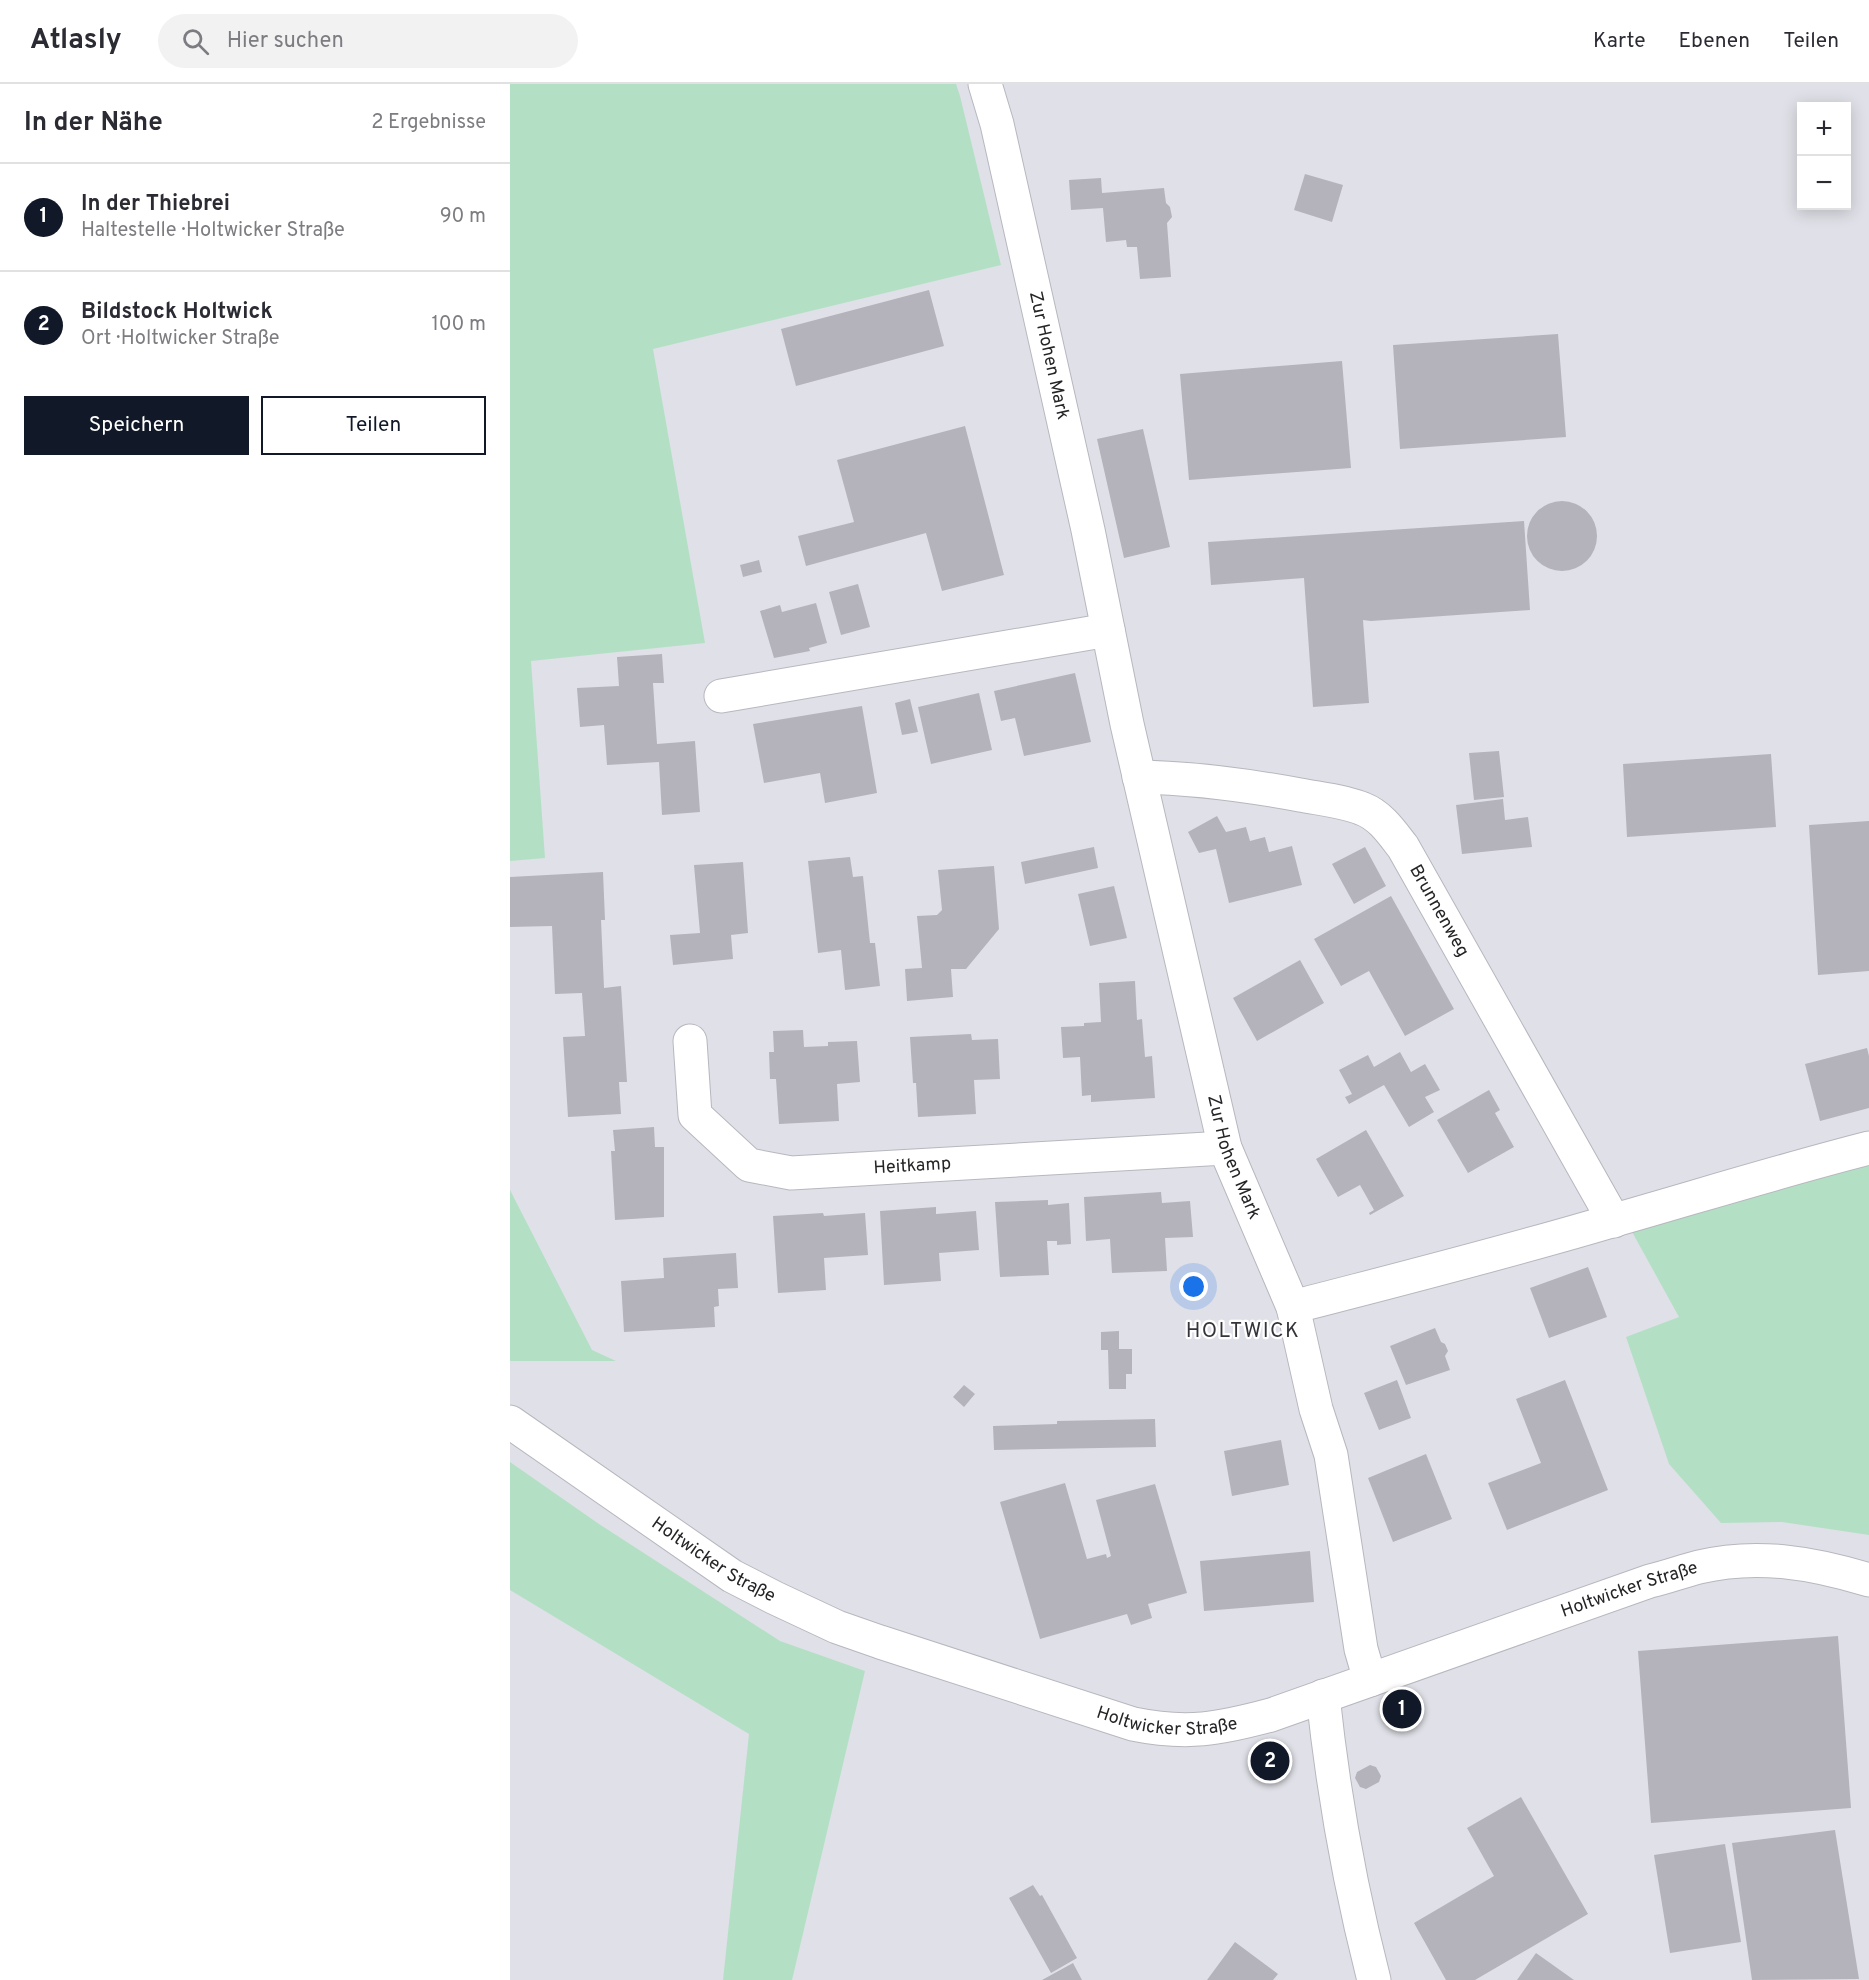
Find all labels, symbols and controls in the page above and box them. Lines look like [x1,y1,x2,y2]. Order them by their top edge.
search box [158,14,578,68]
text: Atlasly [30,23,122,59]
icon: search [179,25,212,58]
text: Hier suchen [227,28,344,55]
text: Karte [1593,28,1645,55]
text: Ebenen [1678,28,1750,55]
text: Teilen [1783,28,1839,55]
map controls [1797,102,1851,210]
button: + [1797,102,1851,156]
text: In der Nähe [24,107,163,140]
text: 2 Ergebnisse [371,110,486,136]
button: − [1797,156,1851,210]
text: In der Thiebrei [81,191,230,218]
text: 1 [40,204,48,230]
text: 90 m [440,204,486,230]
text: Haltestelle · Holtwicker Straße [81,218,345,244]
street label: Zur Hohen Mark [1023,289,1074,422]
text: Bildstock Holtwick [81,299,273,326]
text: 2 [37,312,50,338]
text: 100 m [431,312,486,338]
text: Ort · Holtwicker Straße [81,326,279,352]
button: Speichern [24,396,249,455]
button: Teilen [261,396,486,455]
street label: Brunnenweg [1404,861,1474,961]
street label: Zur Hohen Mark [1202,1093,1266,1223]
street label: Heitkamp [873,1152,952,1180]
your location [1179,1272,1208,1301]
district label: HOLTWICK [1186,1318,1300,1345]
street label: Holtwicker Straße [647,1512,779,1608]
street label: Holtwicker Straße [1558,1556,1700,1623]
pin: 1 [1382,1686,1422,1732]
street label: Holtwicker Straße [1093,1701,1239,1741]
pin: 2 [1250,1738,1290,1784]

